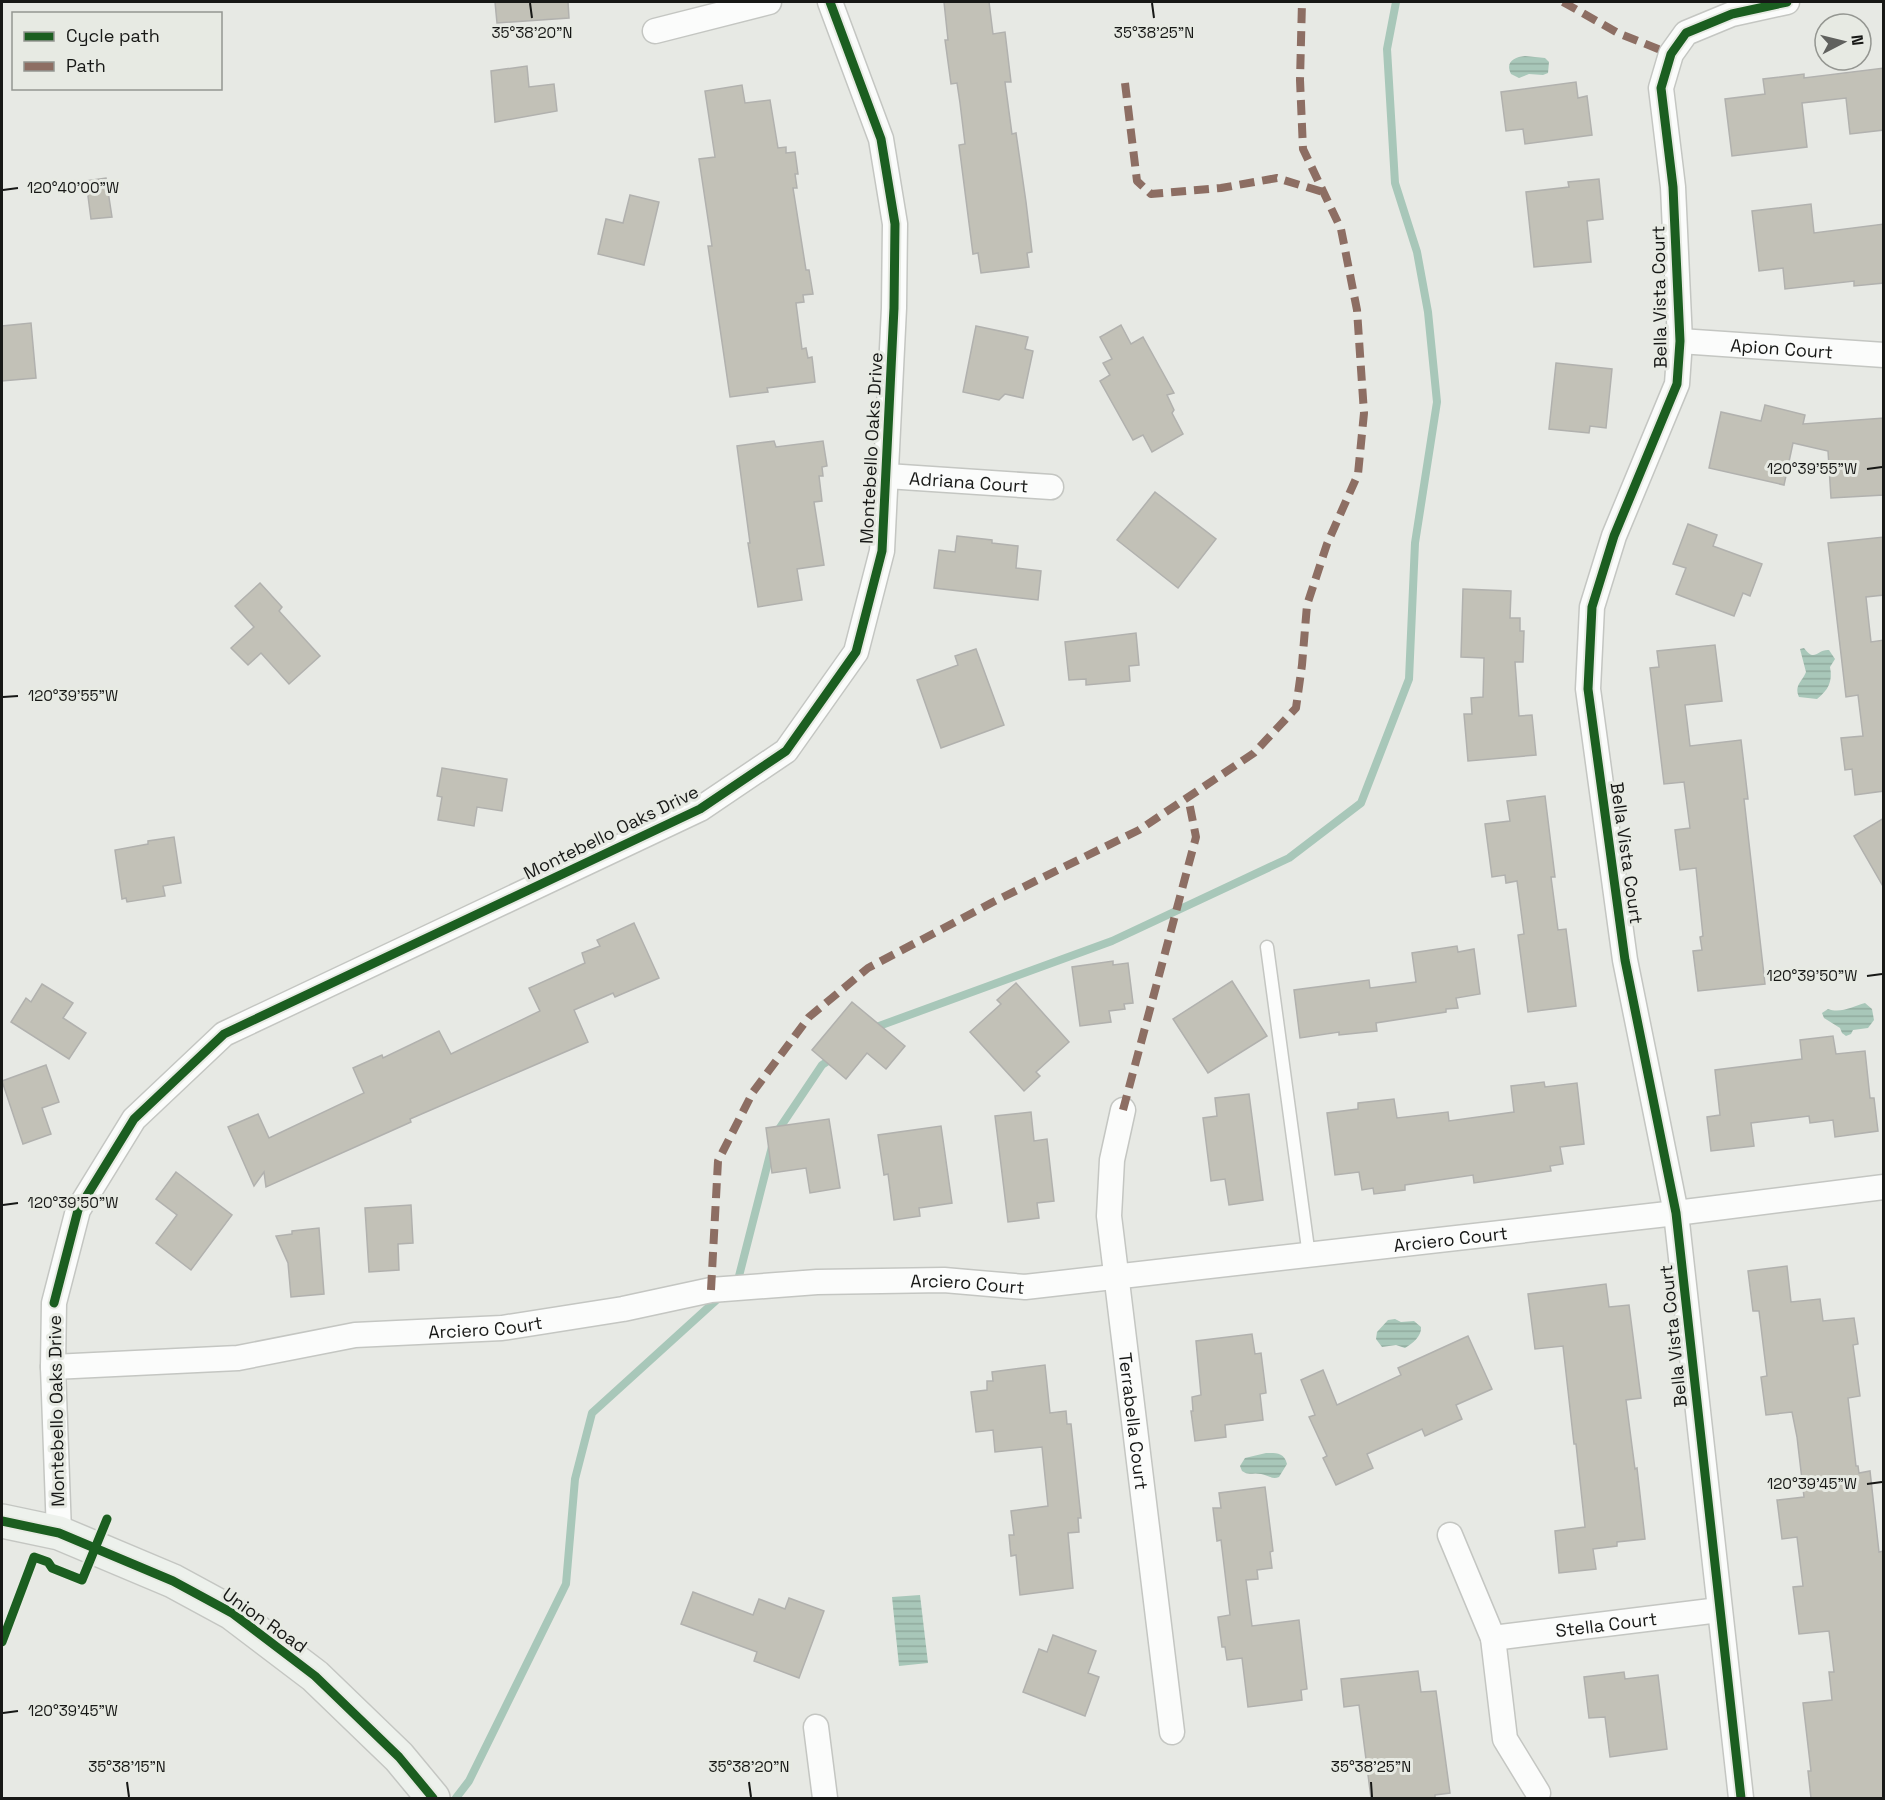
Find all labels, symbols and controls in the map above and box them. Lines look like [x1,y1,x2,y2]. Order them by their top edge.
legend [12,12,222,90]
north arrow [1813,12,1873,72]
text: 35°38'20"N [492,23,572,42]
text: 35°38'25"N [1114,23,1194,42]
text: Cycle path [66,24,160,47]
text: N [1846,34,1868,47]
text: Path [66,54,106,77]
text: 120°40'00"W [27,178,119,197]
street label: Bella Vista Court [1646,225,1672,369]
street label: Apion Court [1730,333,1834,363]
street label: Montebello Oaks Drive [854,352,888,544]
text: 120°39'55"W [1767,459,1857,478]
street label: Adriana Court [909,466,1029,497]
text: 120°39'55"W [28,686,118,705]
street label: Montebello Oaks Drive [520,780,702,884]
street label: Bella Vista Court [1606,781,1648,925]
text: 120°39'50"W [1767,966,1857,985]
text: 120°39'50"W [28,1193,118,1212]
street label: Arciero Court [1392,1221,1509,1257]
street label: Bella Vista Court [1654,1264,1692,1408]
street label: Arciero Court [910,1268,1026,1298]
street label: Arciero Court [428,1310,544,1343]
street label: Montebello Oaks Drive [43,1315,69,1507]
street label: Terrabella Court [1114,1351,1154,1491]
text: 120°39'45"W [1767,1474,1857,1493]
street label: Union Road [218,1582,312,1658]
street label: Stella Court [1554,1606,1658,1642]
text: 120°39'45"W [28,1701,118,1720]
text: 35°38'15"N [88,1757,166,1776]
text: 35°38'20"N [709,1757,789,1776]
text: 35°38'25"N [1331,1757,1411,1776]

